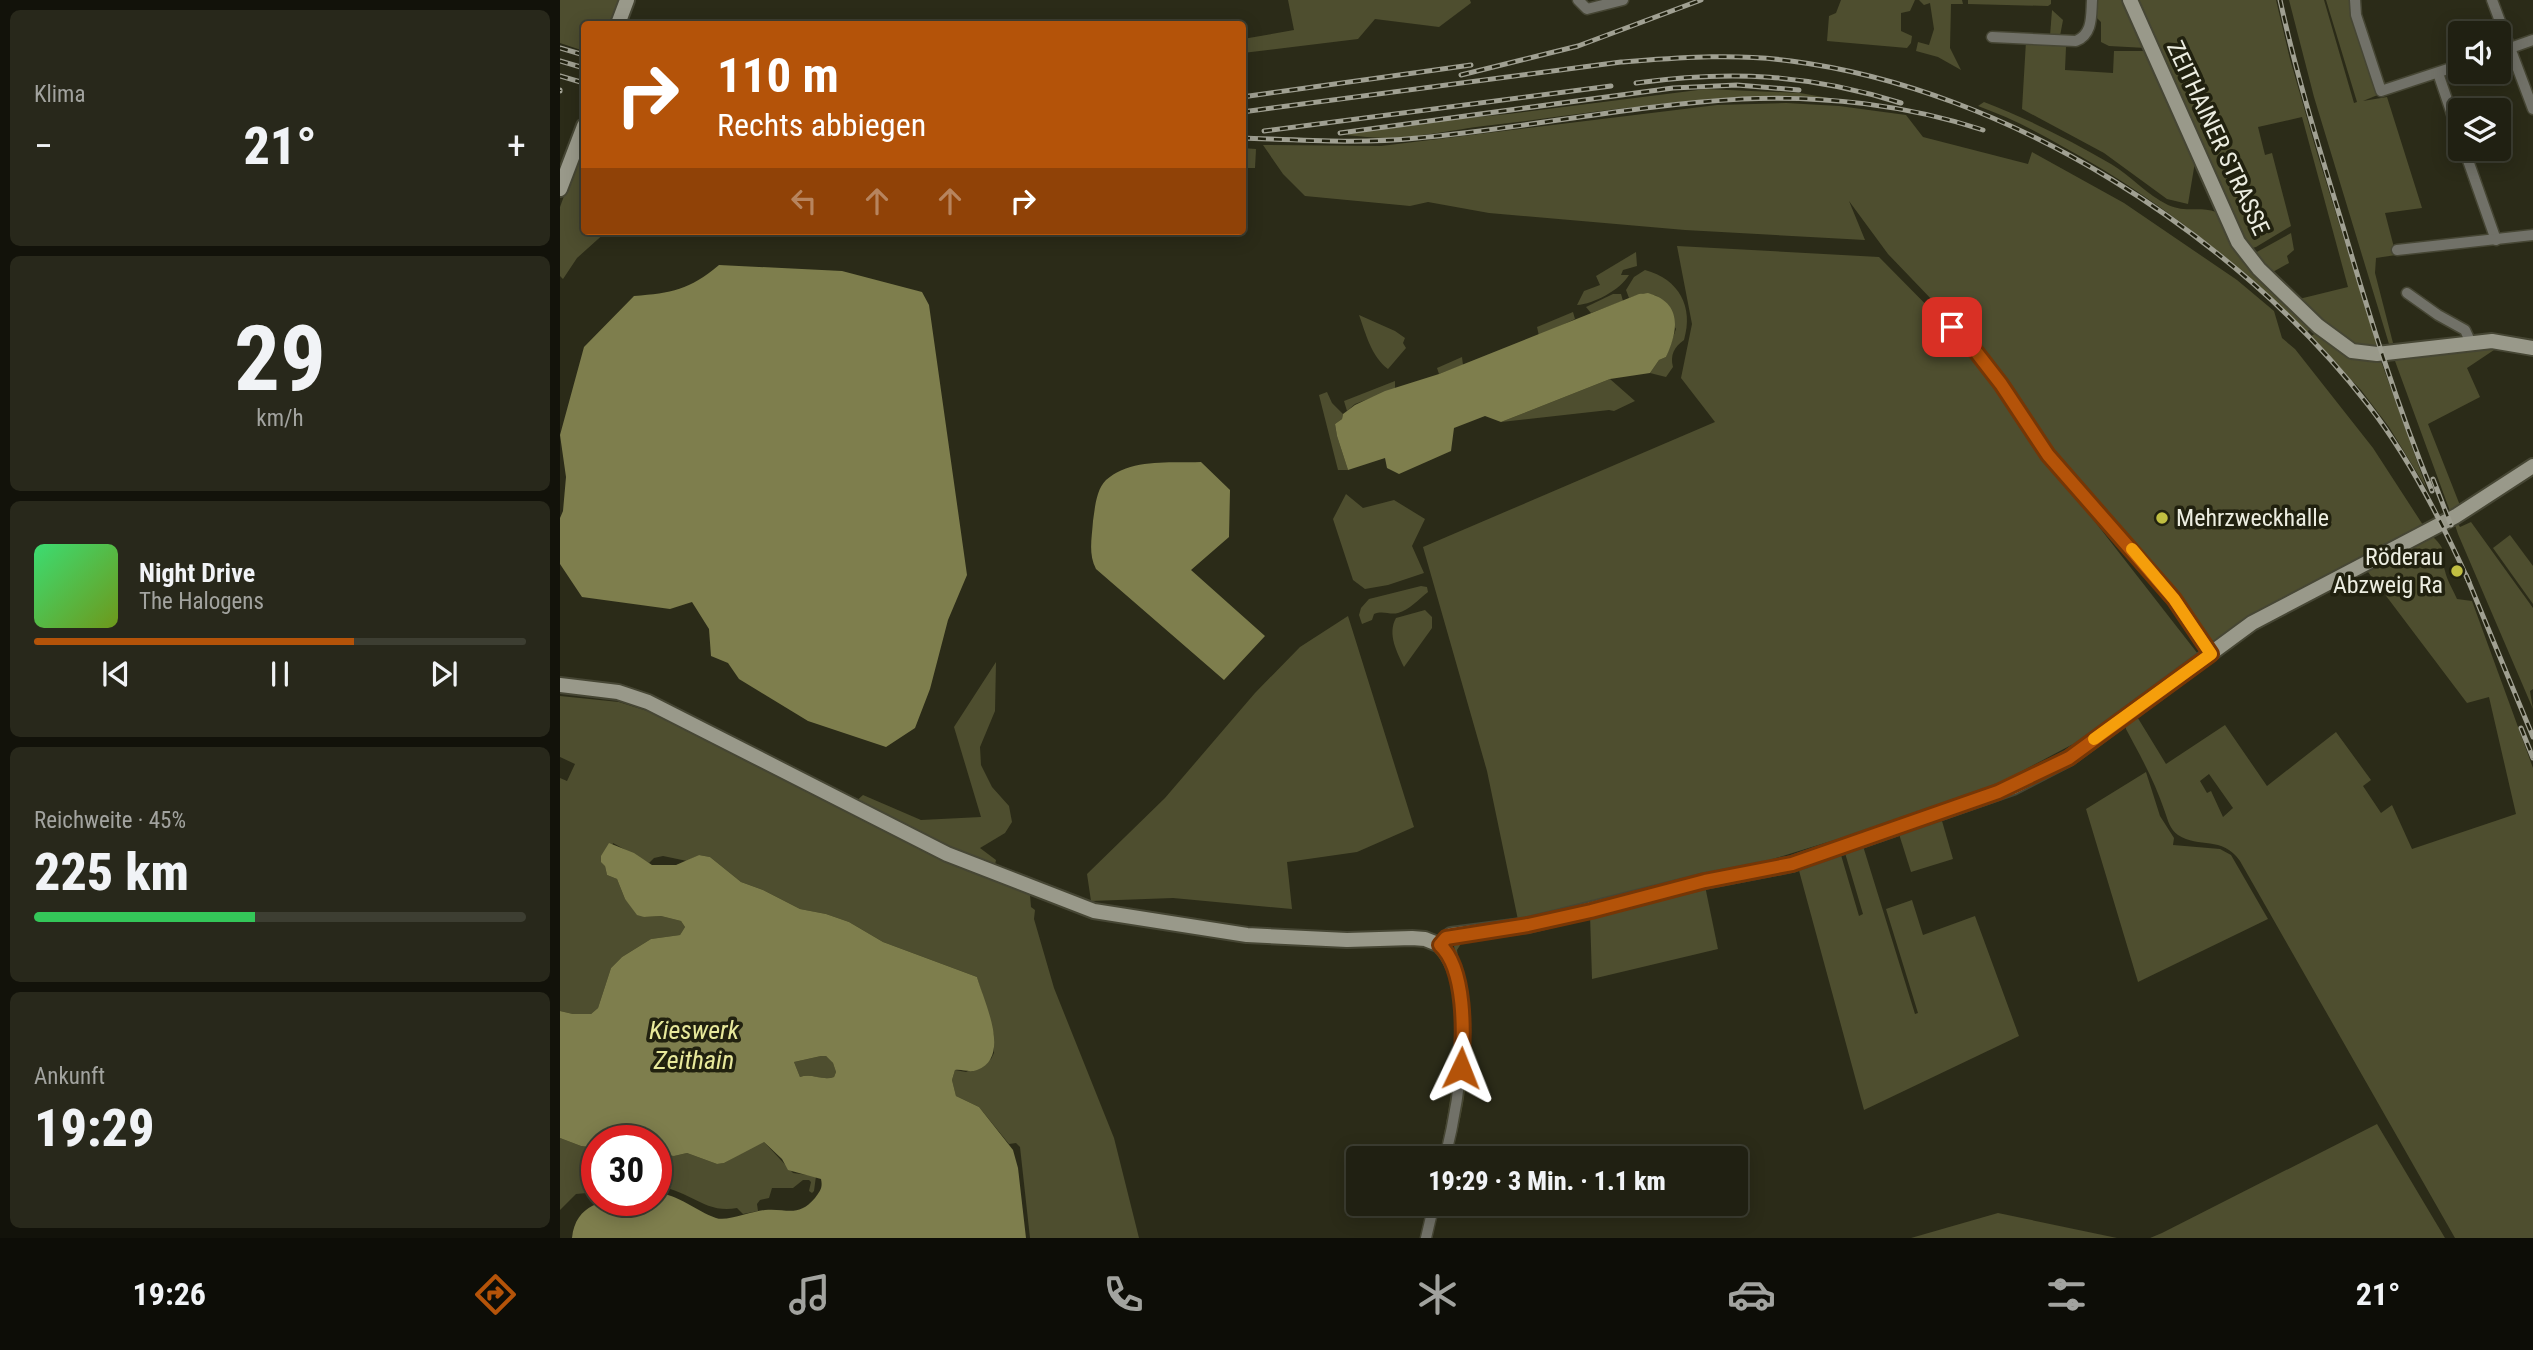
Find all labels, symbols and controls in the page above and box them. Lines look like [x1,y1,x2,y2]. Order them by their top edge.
map controls [2448,21,2511,161]
button: sound [2448,21,2511,84]
street label: ZEITHAINER STRASSE [2161,36,2275,240]
text: 110 m [717,47,839,104]
icon: right [602,49,693,140]
text: Klima [34,81,85,108]
button: layers [2448,98,2511,161]
text: Rechts abbiegen [717,106,926,144]
text: 21° [243,116,317,177]
text: − [34,124,53,168]
text: + [507,124,526,168]
icon: left [785,182,823,220]
icon: ahead [858,182,896,220]
icon: ahead [931,182,969,220]
icon: right [1004,182,1042,220]
pin [1922,297,1982,357]
text: 29 [234,306,326,412]
icon: arrive [1933,308,1971,346]
text: km/h [256,405,304,432]
place label: Mehrzweckhalle [2176,504,2329,532]
marker: Mehrzweckhalle [2154,510,2170,526]
place label: Röderau Abzweig Ra [2333,543,2443,599]
text: Night Drive [139,558,255,588]
marker: Röderau Abzweig Ra [2449,563,2465,579]
text: The Halogens [139,588,264,615]
icon: previous [97,655,135,693]
icon: pause [261,655,299,693]
icon: next [425,655,463,693]
text: Reichweite · 45% [34,807,186,834]
text: 225 km [34,842,189,903]
water label: Kieswerk Zeithain [649,1015,740,1075]
position arrow [1424,1031,1498,1105]
text: Ankunft [34,1063,105,1090]
text: 19:29 [34,1098,154,1159]
speed limit sign: 30 [581,1125,672,1216]
text: 19:29 · 3 Min. · 1.1 km [1428,1166,1666,1196]
icon: directions [471,1270,520,1319]
icon: music [785,1270,834,1319]
icon: phone [1099,1270,1148,1319]
icon: climate [1413,1270,1462,1319]
icon: car [1727,1270,1776,1319]
icon: filters [2042,1270,2091,1319]
text: 19:26 [133,1275,206,1313]
text: 21° [2356,1275,2400,1313]

